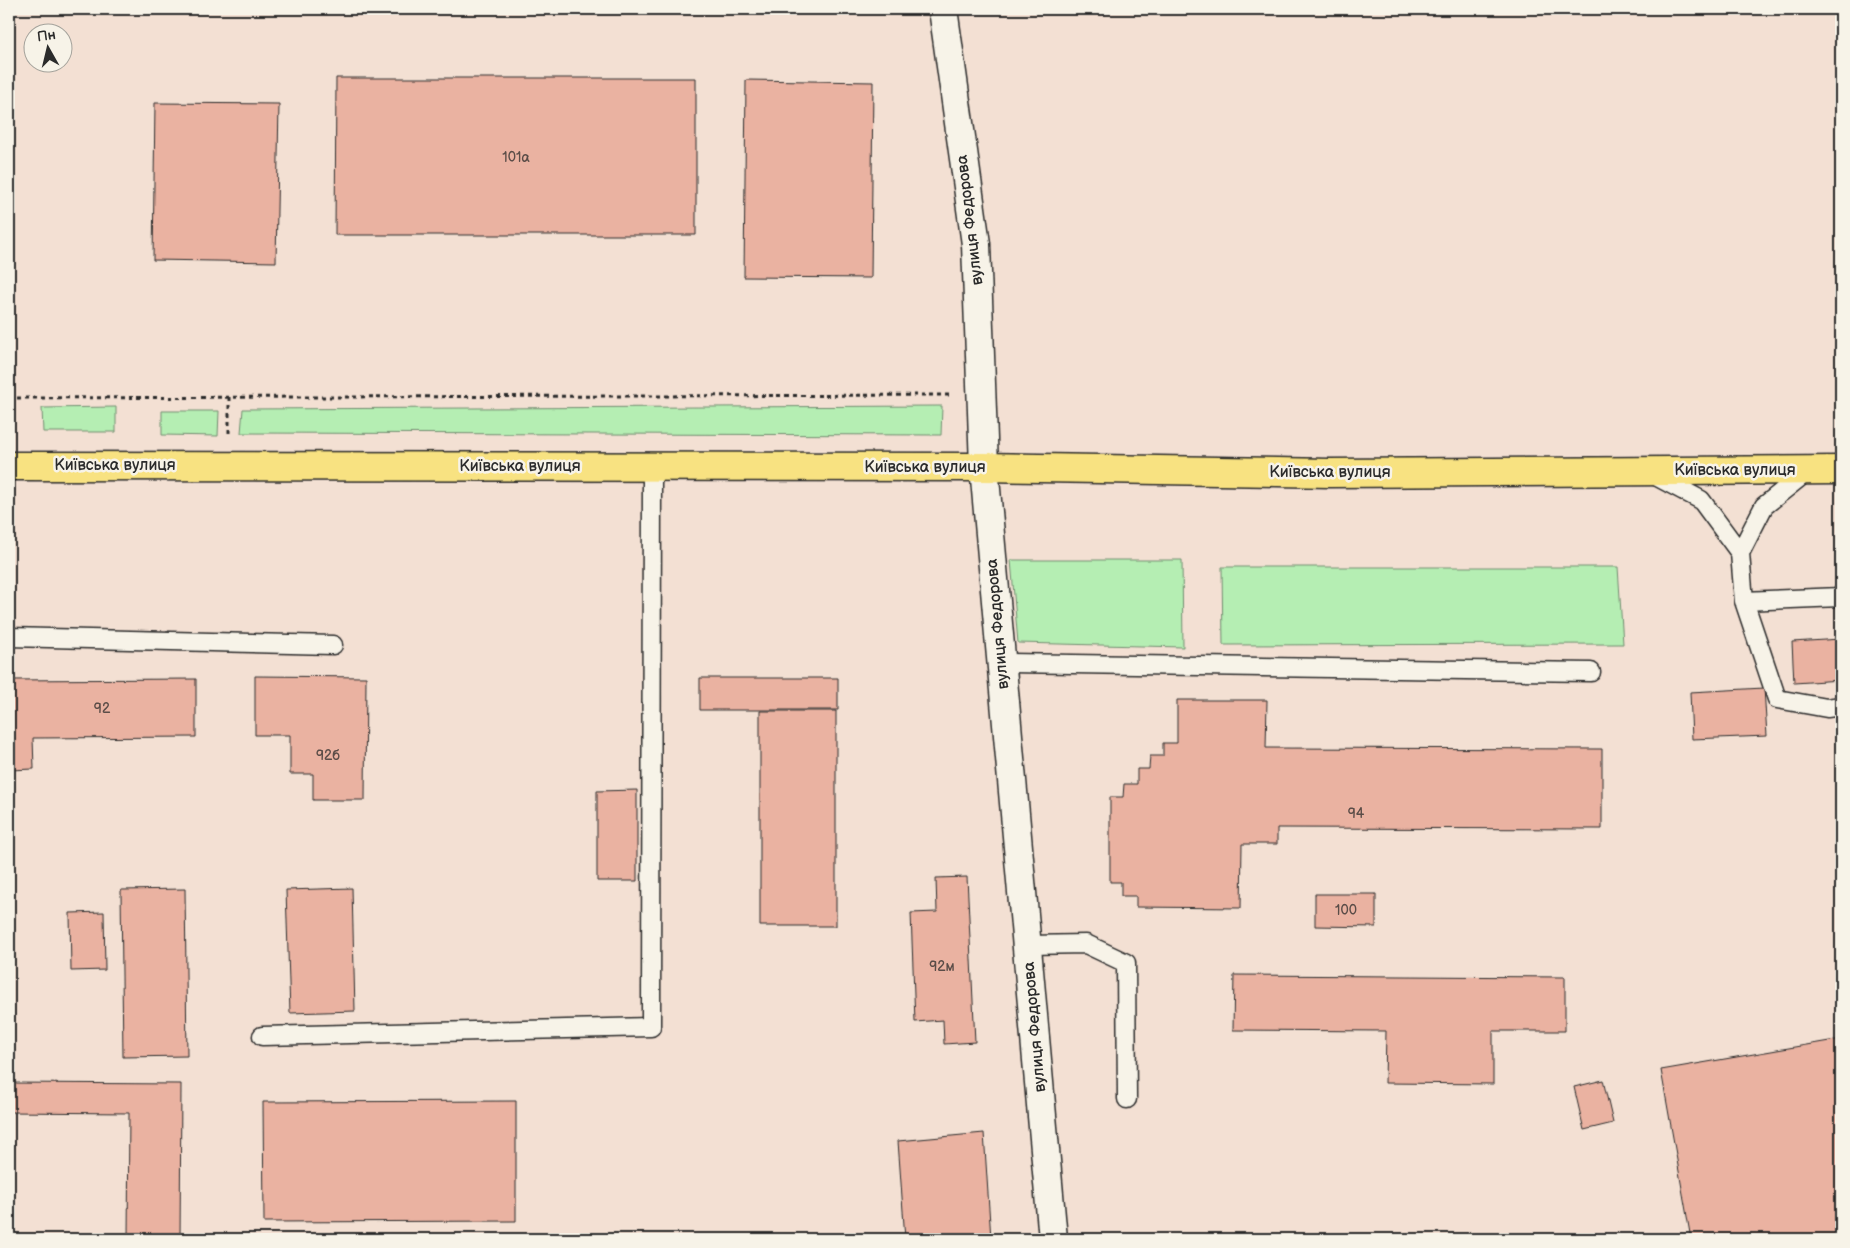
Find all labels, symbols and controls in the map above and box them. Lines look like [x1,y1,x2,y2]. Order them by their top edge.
north arrow [22,22,72,72]
text: Пн [36,26,57,45]
house number: 101а [502,149,530,166]
street label: вулиця Федорова [953,153,987,286]
street label: Київська вулиця [54,456,176,475]
street label: Київська вулиця [459,457,581,476]
street label: Київська вулиця [864,458,986,477]
street label: Київська вулиця [1674,461,1796,480]
street label: Київська вулиця [1269,463,1391,482]
street label: вулиця Федорова [983,557,1013,690]
house number: 92 [94,700,111,717]
house number: 92б [316,747,340,764]
house number: 94 [1348,805,1365,822]
house number: 100 [1335,902,1357,919]
house number: 92м [929,958,955,975]
street label: вулиця Федорова [1020,960,1050,1093]

